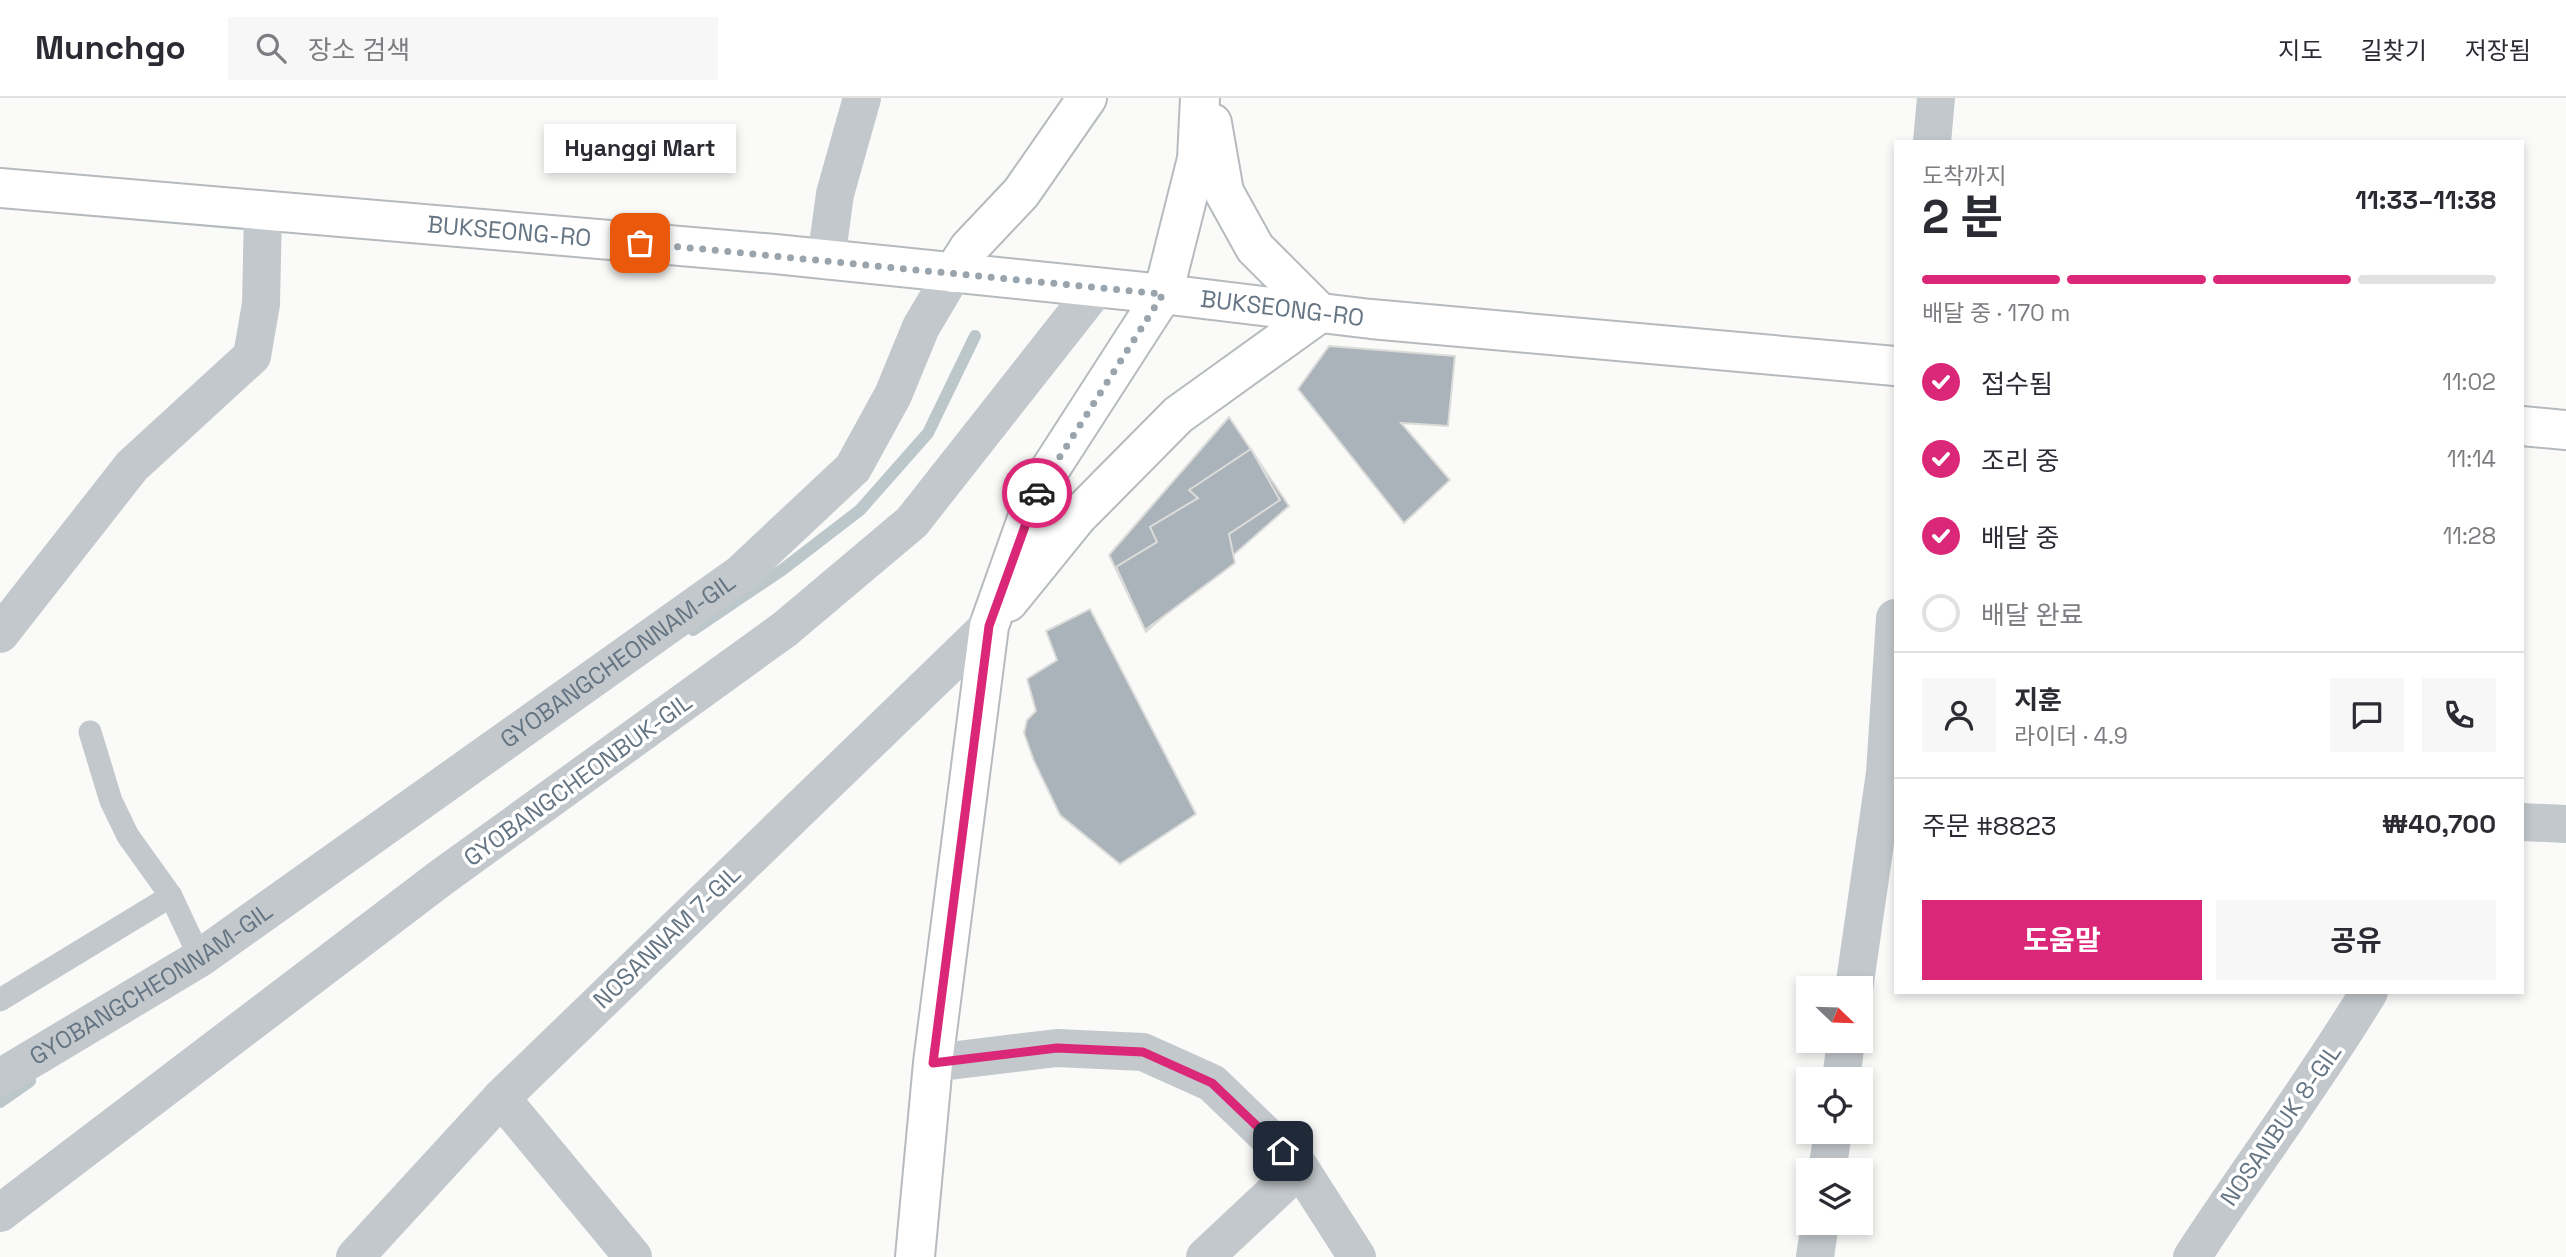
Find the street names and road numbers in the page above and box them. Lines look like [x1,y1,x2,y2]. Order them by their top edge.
street label: BUKSEONG-RO [426,208,593,253]
street label: BUKSEONG-RO [1199,283,1366,333]
street label: GYOBANGCHEONNAM-GIL [494,566,741,755]
street label: GYOBANGCHEONBUK-GIL [457,686,698,873]
street label: NOSANNAM 7-GIL [586,858,747,1015]
street label: GYOBANGCHEONNAM-GIL [24,895,278,1072]
street label: NOSANBUK 8-GIL [2213,1038,2348,1212]

